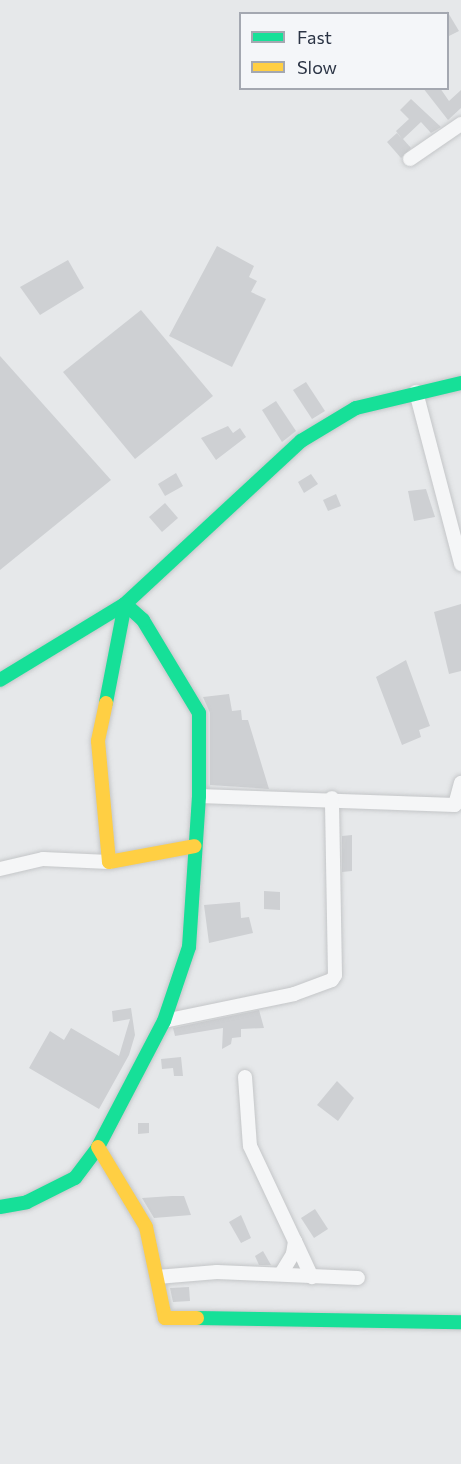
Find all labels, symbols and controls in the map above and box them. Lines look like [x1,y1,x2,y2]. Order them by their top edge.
legend [239,12,449,90]
text: Fast [297,26,332,48]
text: Slow [297,56,337,78]

